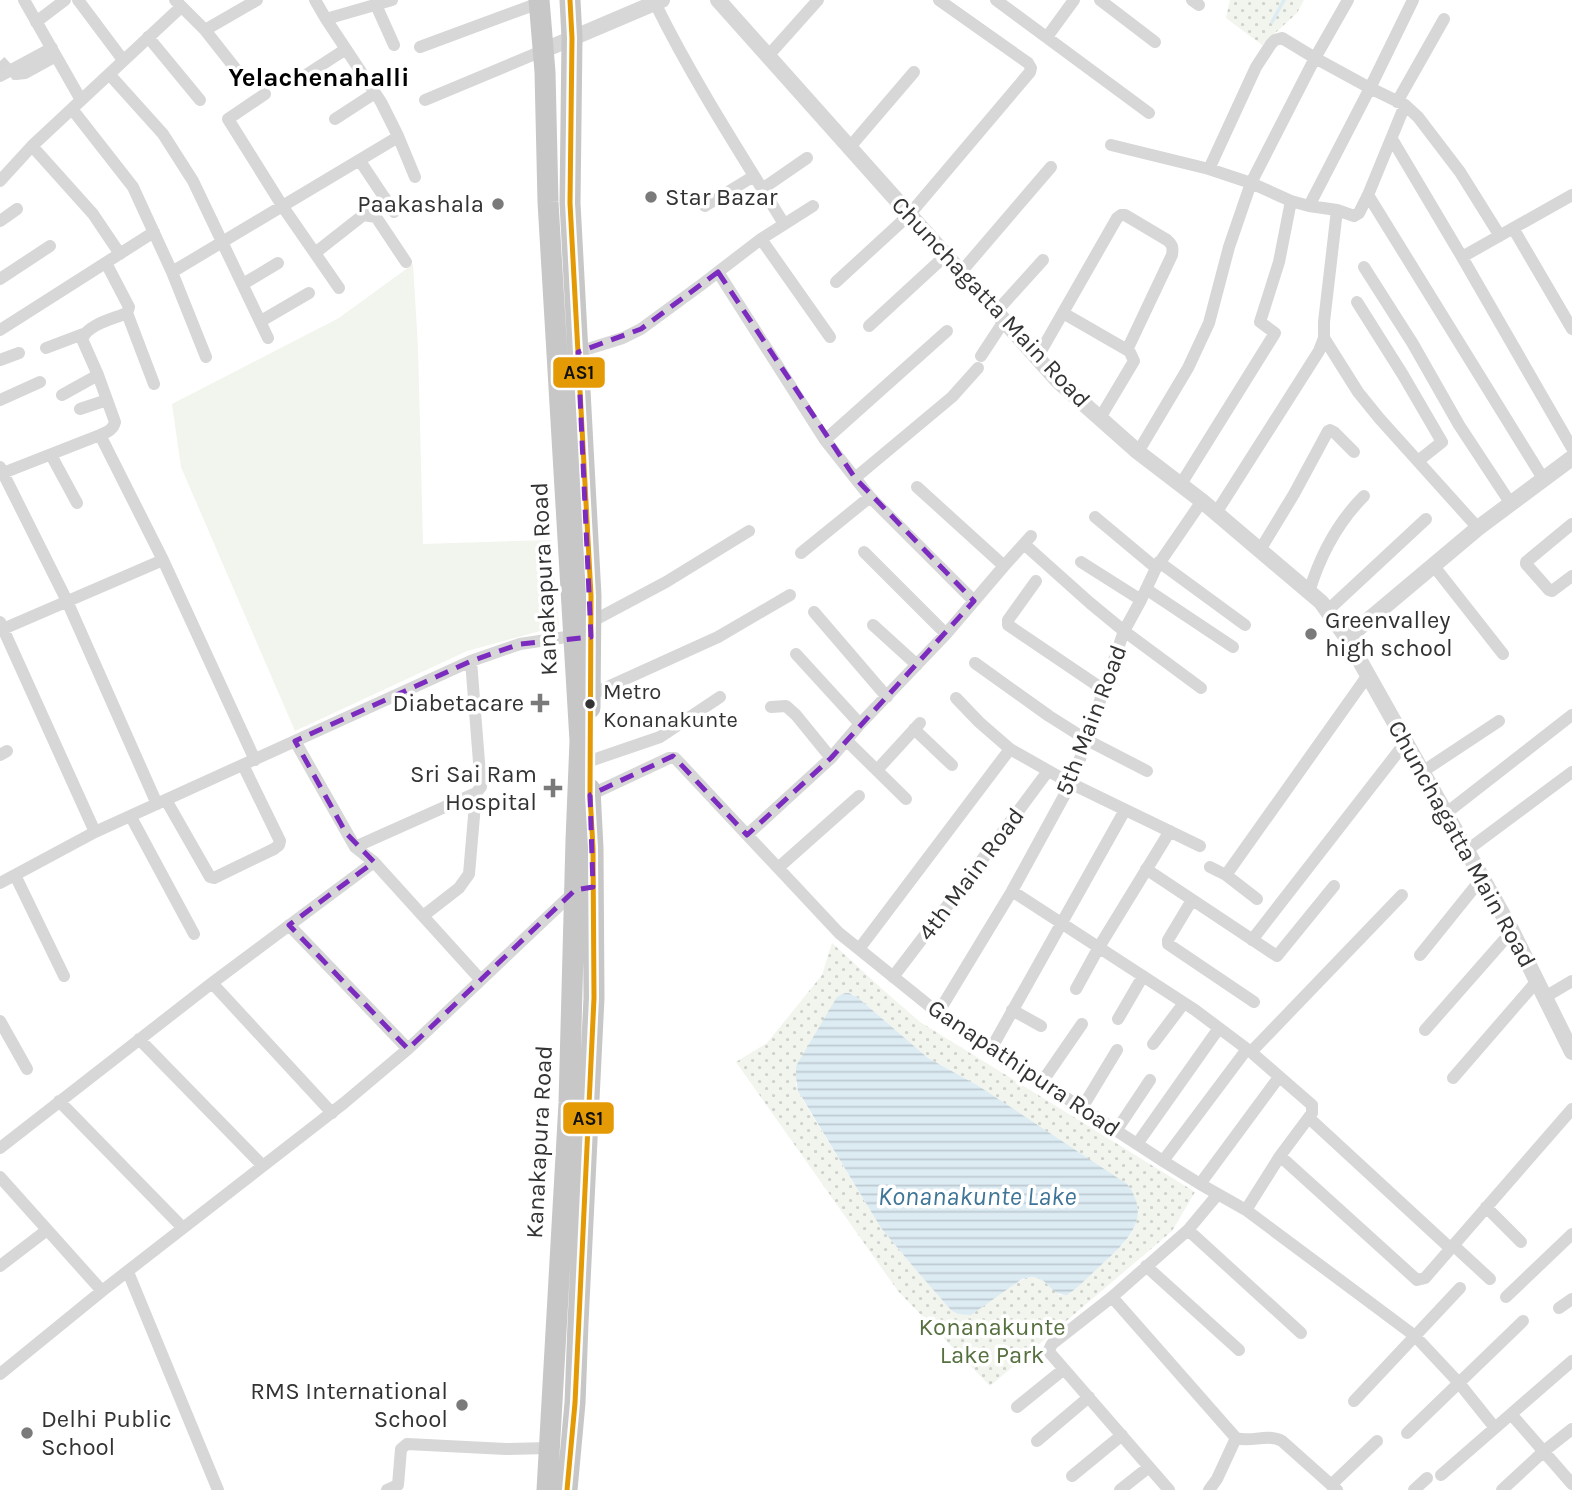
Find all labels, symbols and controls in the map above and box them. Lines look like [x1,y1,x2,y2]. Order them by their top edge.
district label: Yelachenahalli [229,62,409,93]
place label: Star Bazar [665,183,778,211]
marker: Star Bazar [643,189,659,205]
place label: Paakashala [357,190,484,218]
street label: Chunchagatta Main Road [886,191,1096,413]
marker: Paakashala [490,196,506,212]
line badge: AS1 [552,356,606,389]
text: AS1 [564,362,594,384]
street label: Kanakapura Road [525,482,563,676]
place label: Greenvalley high school [1325,606,1453,662]
marker: Greenvalley high school [1303,626,1319,642]
street label: 5th Main Road [1049,641,1133,799]
place label: Metro Konanakunte [603,679,738,733]
place label: Diabetacare [392,689,524,717]
marker: Diabetacare [530,693,550,713]
marker: Metro Konanakunte [583,697,597,711]
street label: Chunchagatta Main Road [1382,716,1542,972]
place label: Sri Sai Ram Hospital [410,760,537,816]
marker: Sri Sai Ram Hospital [543,778,563,798]
street label: 4th Main Road [912,802,1030,946]
street label: Ganapathipura Road [923,993,1125,1143]
street label: Kanakapura Road [520,1045,558,1239]
line badge: AS1 [562,1101,615,1135]
text: AS1 [573,1108,603,1130]
water label: Konanakunte Lake [878,1181,1076,1212]
park label: Konanakunte Lake Park [919,1313,1065,1369]
place label: RMS International School [250,1377,448,1433]
marker: RMS International School [454,1397,470,1413]
place label: Delhi Public School [41,1405,172,1461]
marker: Delhi Public School [19,1425,35,1441]

